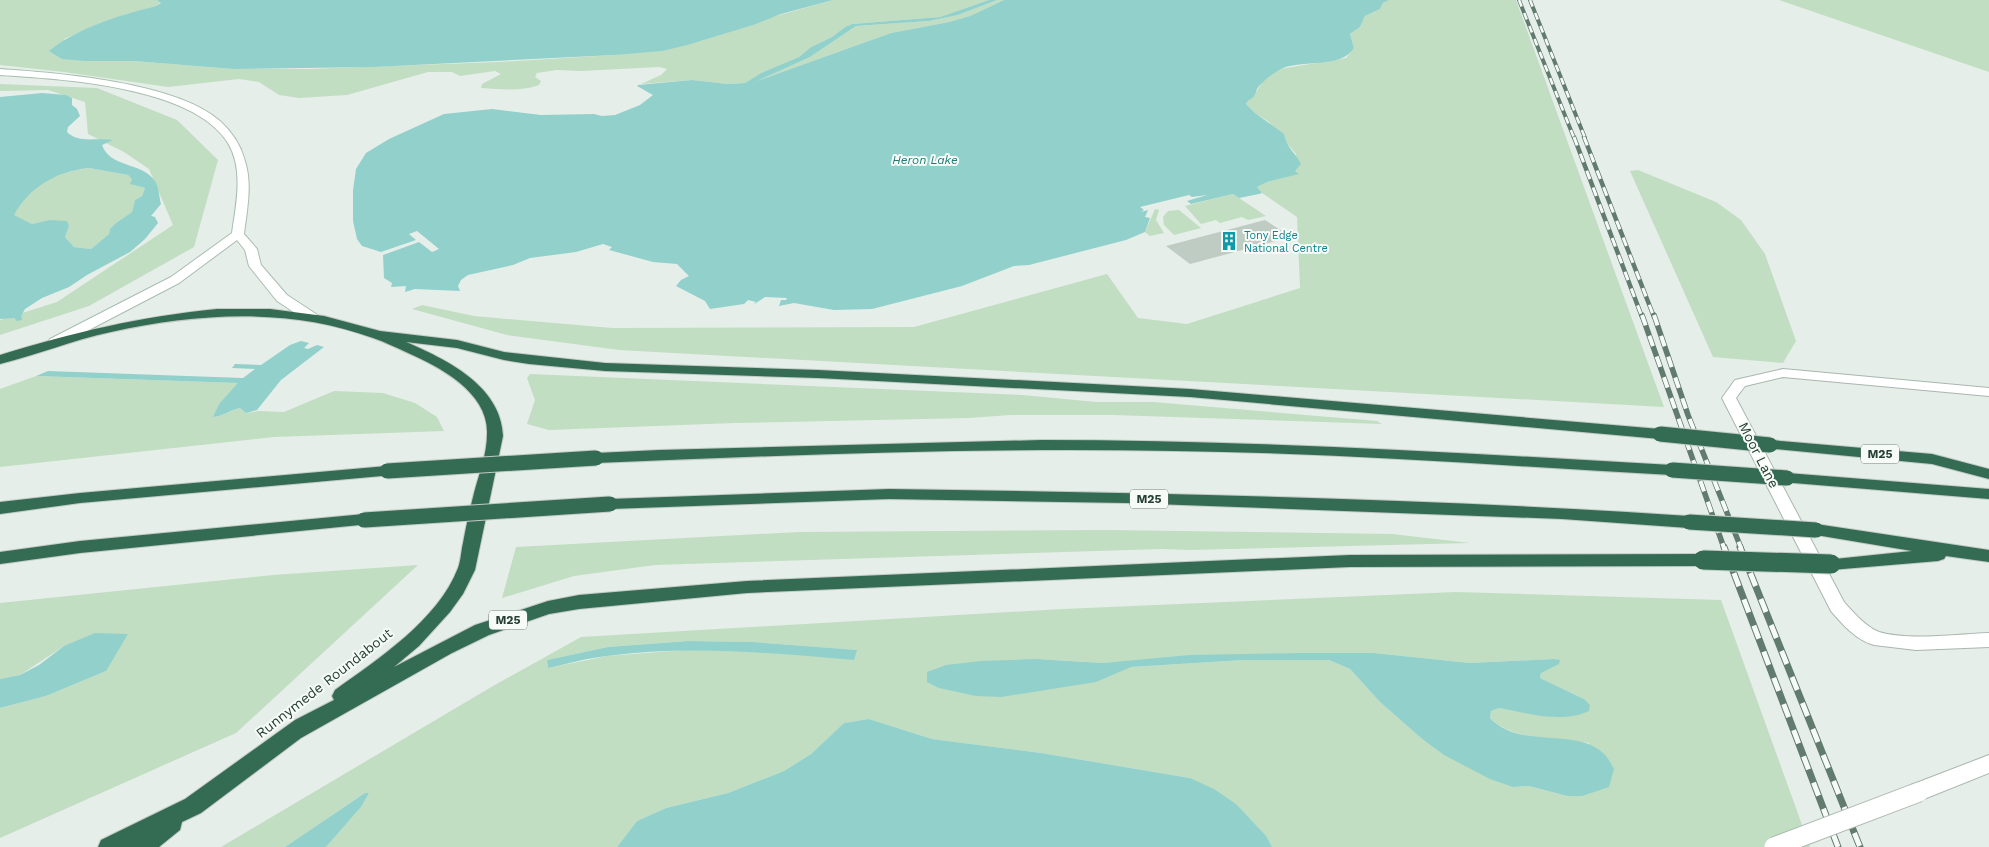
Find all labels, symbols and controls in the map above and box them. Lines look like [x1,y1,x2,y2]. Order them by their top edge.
water label: Heron Lake [892,153,958,167]
place label: Tony Edge National Centre [1244,229,1328,255]
building icon: Tony Edge National Centre [1218,230,1240,252]
street label: Moor Lane [1736,419,1782,491]
road number: M25 [1861,444,1899,464]
road number: M25 [1130,489,1168,508]
road number: M25 [489,610,527,630]
street label: Runnymede Roundabout [253,625,395,741]

